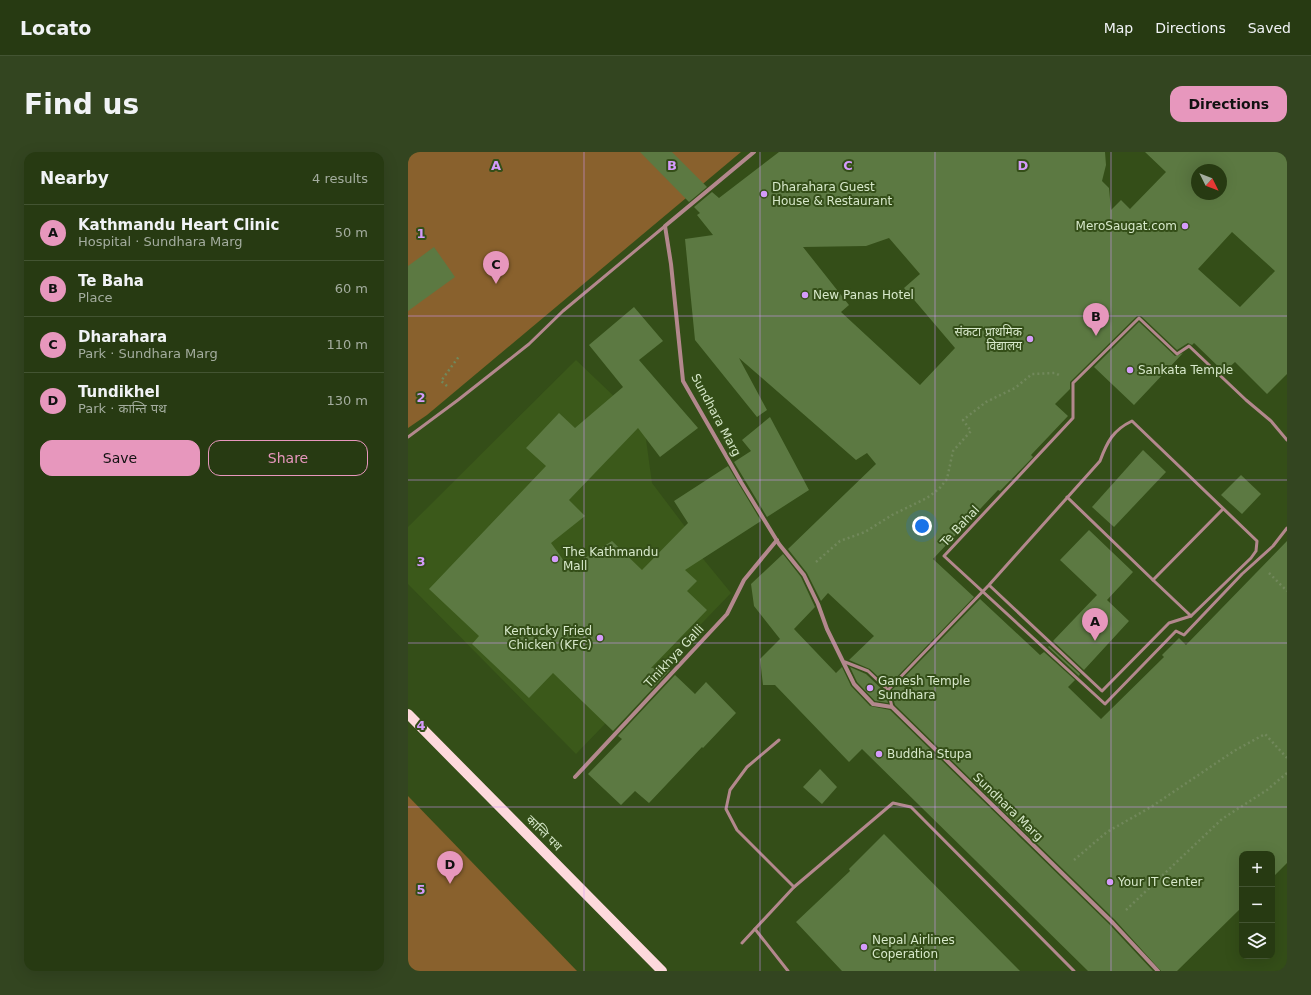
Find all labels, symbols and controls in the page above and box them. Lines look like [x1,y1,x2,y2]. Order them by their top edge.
text: Locato [20,17,91,39]
text: Map [1104,20,1133,36]
text: Directions [1155,20,1226,36]
text: Saved [1248,20,1291,36]
button: Directions [1170,86,1287,122]
text: Find us [24,88,139,121]
text: A [491,158,501,173]
text: B [667,158,677,173]
text: C [843,158,853,173]
text: D [1018,158,1029,173]
north arrow [1191,164,1227,200]
text: Nearby [40,168,109,188]
text: 4 results [312,171,368,186]
place label: Dharahara Guest House & Restaurant [772,180,893,208]
marker: Dharahara Guest House & Restaurant [759,189,769,199]
text: Kathmandu Heart Clinic [78,216,279,234]
place label: MeroSaugat.com [1076,219,1177,233]
marker: MeroSaugat.com [1180,221,1190,231]
text: A [48,225,58,240]
text: 50 m [335,225,368,240]
text: 1 [416,226,426,241]
text: Hospital · Sundhara Marg [78,234,243,249]
pin: C [483,251,509,284]
text: Te Baha [78,272,144,290]
text: B [48,281,58,296]
text: 60 m [335,281,368,296]
place label: New Panas Hotel [813,288,914,302]
text: Place [78,290,113,305]
marker: New Panas Hotel [800,290,810,300]
pin: B [1083,303,1109,336]
place label: संकटा प्राथमिक विद्यालय [955,324,1023,353]
text: Dharahara [78,328,167,346]
marker: संकटा प्राथमिक विद्यालय [1025,334,1035,344]
text: C [48,337,58,352]
text: 110 m [326,337,368,352]
text: Park · Sundhara Marg [78,346,218,361]
place label: Sankata Temple [1138,363,1233,377]
marker: Sankata Temple [1125,365,1135,375]
street label: Sundhara Marg [688,371,744,459]
text: Tundikhel [78,383,160,401]
text: 2 [416,390,426,405]
text: D [48,393,58,408]
text: 130 m [326,393,368,408]
text: Park · कान्ति पथ [78,401,166,416]
button: Save [40,440,200,476]
button: Share [208,440,368,476]
street label: Te Bahal [937,503,982,550]
your location [912,516,932,536]
place label: The Kathmandu Mall [562,545,658,573]
text: 3 [416,554,426,569]
marker: The Kathmandu Mall [550,554,560,564]
pin: A [1082,608,1108,641]
street label: Tinikhya Galli [641,622,707,691]
place label: Kentucky Fried Chicken (KFC) [504,624,592,652]
marker: Kentucky Fried Chicken (KFC) [595,633,605,643]
place label: Ganesh Temple Sundhara [878,674,970,702]
marker: Ganesh Temple Sundhara [865,683,875,693]
text: 4 [416,718,426,733]
place label: Buddha Stupa [887,747,972,761]
marker: Buddha Stupa [874,749,884,759]
street label: Sundhara Marg [970,770,1046,844]
street label: कान्ति पथ [523,812,566,854]
pin: D [437,851,463,884]
map controls [1239,851,1275,959]
button: + [1239,851,1275,887]
place label: Your IT Center [1117,875,1203,889]
marker: Your IT Center [1105,877,1115,887]
text: 5 [416,882,426,897]
button: − [1239,887,1275,923]
button: layers [1239,923,1275,959]
place label: Nepal Airlines Coperation [872,933,955,961]
marker: Nepal Airlines Coperation [859,942,869,952]

